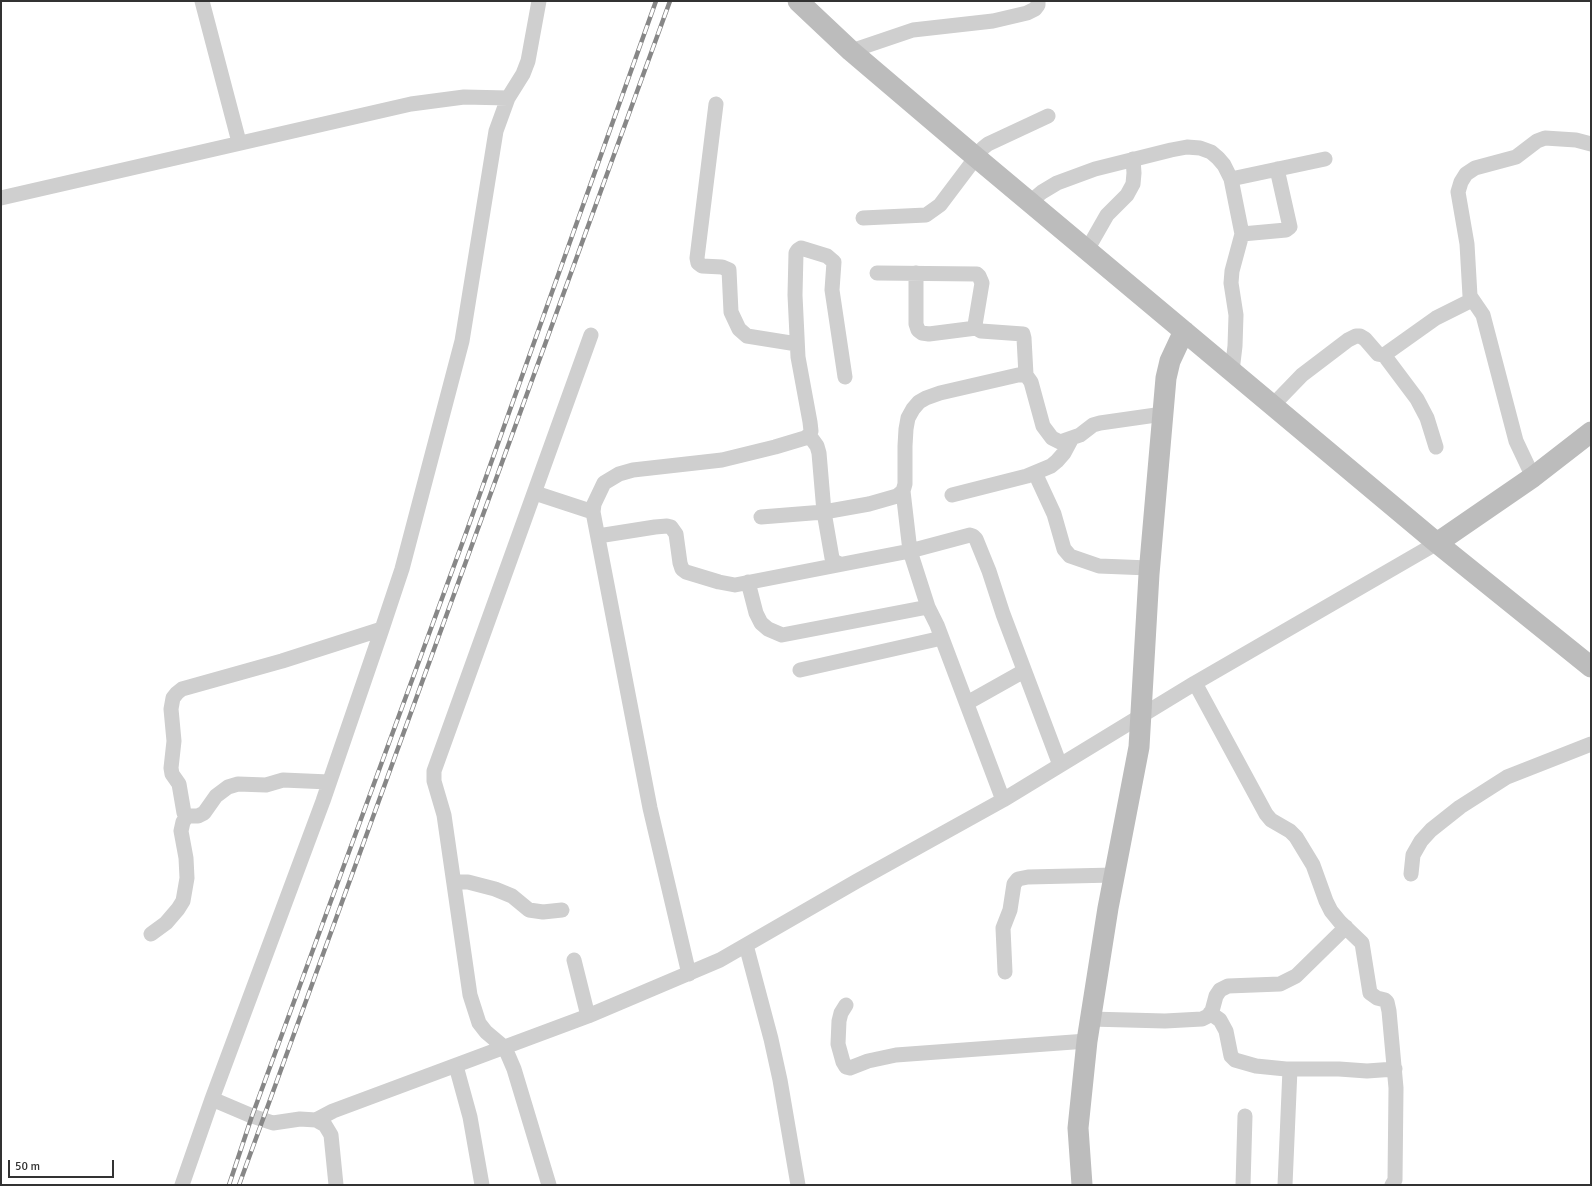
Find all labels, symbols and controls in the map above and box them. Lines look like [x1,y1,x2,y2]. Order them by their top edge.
scale bar [10,1152,116,1178]
text: 50 m [15,1159,40,1174]

